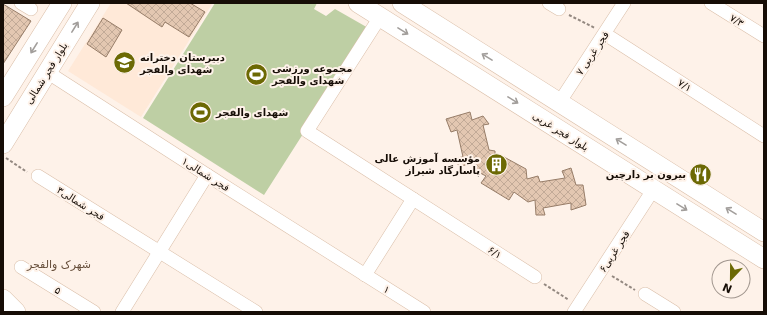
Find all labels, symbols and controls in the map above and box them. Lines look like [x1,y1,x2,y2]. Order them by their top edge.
street label: ۷/۳ [728,12,746,29]
one-way arrow [71,22,79,33]
one-way arrow [397,28,409,36]
street label: ۷ فجر غربی [574,29,611,77]
street label: بلوار فجر شمالی [23,40,70,106]
one-way arrow [30,42,38,53]
school or university icon: دبیرستان دخترانه شهدای والفجر [111,50,137,76]
place label: دبیرستان دخترانه شهدای والفجر [139,52,225,76]
one-way arrow [482,53,493,61]
sports icon: مجموعه ورزشی شهدای والفجر [243,61,269,87]
place label: مجموعه ورزشی شهدای والفجر [271,63,352,87]
street label: ۷/۱ [676,77,694,94]
one-way arrow [507,97,519,105]
sports icon: شهدای والفجر [187,99,213,125]
place label: شهدای والفجر [215,107,288,119]
street label: بلوار فجر غربی [531,110,591,153]
one-way arrow [616,138,627,146]
building icon: مؤسسه آموزش عالی پاسارگاد شیراز [483,151,509,177]
place label: مؤسسه آموزش عالی پاسارگاد شیراز [375,152,480,177]
street label: فجر شمالی۱ [180,155,232,193]
restaurant icon: بیرون بر دارچین [688,161,714,187]
place label: بیرون بر دارچین [606,169,686,181]
street label: فجر شمالی۳ [55,184,107,222]
one-way arrow [676,204,688,212]
one-way arrow [726,207,737,215]
street label: فجر غربی۶ [597,228,632,274]
street label: ۶/۱ [486,244,504,261]
district label: شهرک والفجر [26,258,91,271]
north arrow [711,259,751,299]
text: N [721,280,734,296]
street label: ۱ [381,283,392,295]
street label: ۵ [53,284,63,297]

